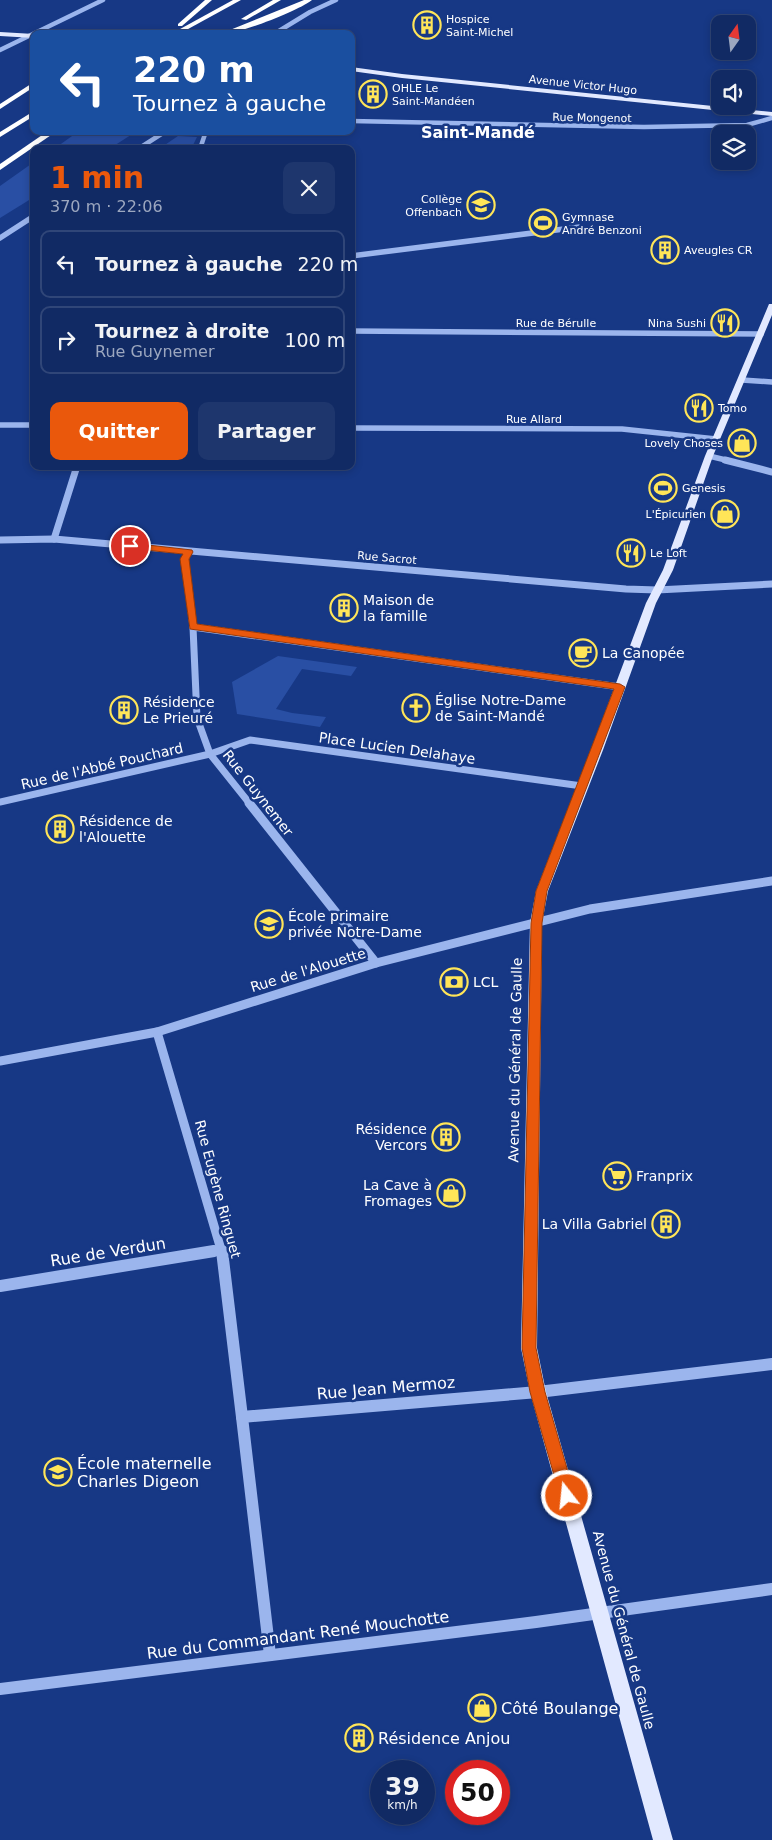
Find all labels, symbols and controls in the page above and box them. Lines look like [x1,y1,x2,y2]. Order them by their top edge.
building icon: Hospice Saint-Michel [412,10,442,40]
place label: Hospice Saint-Michel [446,13,513,39]
north arrow [711,15,756,60]
map controls [711,15,756,170]
icon: left [50,50,115,115]
text: 220 m [133,50,255,90]
button: sound [711,70,756,115]
street label: Avenue Victor Hugo [528,73,638,97]
building icon: OHLE Le Saint-Mandéen [358,79,388,109]
place label: OHLE Le Saint-Mandéen [392,82,475,108]
text: Tournez à gauche [133,91,326,116]
street label: Rue Mongenot [552,111,632,125]
district label: Saint-Mandé [421,123,535,142]
button: layers [711,125,756,170]
text: 1 min [50,160,144,195]
button: close [283,162,335,214]
school or university icon: Collège Offenbach [466,190,496,220]
place label: Collège Offenbach [405,193,462,219]
text: 370 m · 22:06 [50,197,163,216]
sports icon: Gymnase André Benzoni [528,208,558,238]
place label: Gymnase André Benzoni [562,211,642,237]
building icon: Aveugles CR [650,235,680,265]
place label: Aveugles CR [684,244,753,257]
icon: left [52,250,80,278]
text: Tournez à gauche [95,253,283,275]
text: 220 m [298,253,358,275]
restaurant icon: Nina Sushi [710,308,740,338]
street label: Rue de Bérulle [516,317,596,330]
place label: Nina Sushi [648,317,706,330]
text: Tournez à droite [95,320,269,342]
icon: right [52,326,80,354]
text: 100 m [284,329,345,351]
text: Rue Guynemer [95,342,214,361]
restaurant icon: Tomo [684,393,714,423]
button: Quitter [50,402,188,460]
button: Partager [198,402,335,460]
place label: Tomo [717,402,747,415]
street label: Rue Allard [506,413,562,426]
shop icon: Lovely Choses [727,428,757,458]
place label: Lovely Choses [644,437,723,450]
sports icon: Genesis [648,473,678,503]
place label: Genesis [682,482,726,495]
shop icon: L'Épicurien [710,499,740,529]
place label: L'Épicurien [646,508,706,521]
pin [109,525,151,567]
icon: arrive [116,532,144,560]
restaurant icon: Le Loft [616,538,646,568]
place label: Le Loft [650,547,688,560]
street label: Rue Sacrot [357,549,418,567]
place label: Maison de la famille [363,592,434,624]
building icon: Maison de la famille [329,593,359,623]
cafe icon: La Canopée [568,638,598,668]
place label: La Canopée [602,645,685,661]
place label: Église Notre-Dame de Saint-Mandé [435,692,566,724]
church icon: Église Notre-Dame de Saint-Mandé [401,693,431,723]
place label: Résidence Le Prieuré [143,694,215,726]
building icon: Résidence Le Prieuré [109,695,139,725]
street label: Place Lucien Delahaye [318,729,476,767]
street label: Rue de l'Abbé Pouchard [19,740,185,792]
street label: Rue Guynemer [220,747,297,839]
place label: Résidence de l'Alouette [79,813,173,845]
building icon: Résidence de l'Alouette [45,814,75,844]
place label: École primaire privée Notre-Dame [288,908,422,940]
school or university icon: École primaire privée Notre-Dame [254,909,284,939]
street label: Rue de l'Alouette [248,945,368,995]
street label: Avenue du Général de Gaulle [505,957,525,1163]
bank icon: LCL [439,967,469,997]
place label: LCL [473,974,499,990]
street label: Rue Eugène Ringuet [192,1118,244,1260]
place label: Résidence Vercors [355,1121,427,1153]
building icon: Résidence Vercors [431,1122,461,1152]
supermarket icon: Franprix [602,1161,632,1191]
place label: Franprix [636,1168,693,1184]
place label: La Cave à Fromages [363,1177,432,1209]
shop icon: La Cave à Fromages [436,1178,466,1208]
building icon: La Villa Gabriel [651,1209,681,1239]
place label: La Villa Gabriel [542,1216,647,1232]
street label: Rue de Verdun [49,1233,167,1271]
street label: Rue Jean Mermoz [316,1372,456,1404]
place label: École maternelle Charles Digeon [77,1454,212,1491]
school or university icon: École maternelle Charles Digeon [43,1457,73,1487]
position arrow [540,1469,592,1521]
street label: Avenue du Général de Gaulle [590,1529,658,1731]
street label: Rue du Commandant René Mouchotte [146,1607,450,1663]
shop icon: Côté Boulange [467,1693,497,1723]
place label: Côté Boulange [501,1699,618,1718]
building icon: Résidence Anjou [344,1723,374,1753]
place label: Résidence Anjou [378,1729,510,1748]
speed limit sign: 50 [445,1760,510,1825]
text: 39 [385,1772,420,1801]
text: km/h [387,1798,418,1812]

